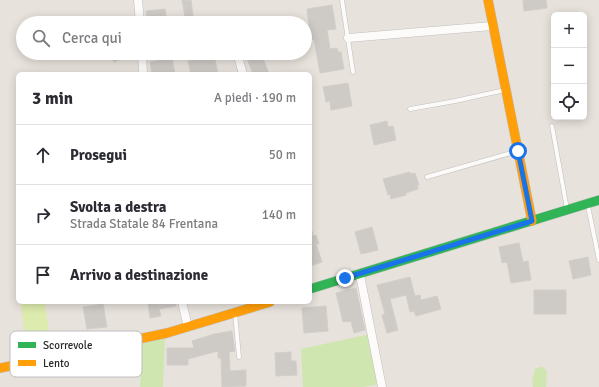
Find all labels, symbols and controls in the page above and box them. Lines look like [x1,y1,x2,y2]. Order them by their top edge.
map controls [551,12,587,120]
button: + [551,12,587,48]
search box [16,16,312,60]
icon: search [30,27,52,49]
text: Cerca qui [62,29,122,47]
button: − [551,48,587,84]
button: locate [551,84,587,120]
text: 3 min [32,88,73,109]
text: A piedi · 190 m [214,90,296,106]
route start [509,142,527,160]
icon: ahead [32,144,54,166]
text: Prosegui [70,146,127,164]
text: 50 m [269,147,296,163]
text: Svolta a destra [70,198,166,216]
icon: right [32,204,54,226]
text: 140 m [262,207,296,223]
text: Strada Statale 84 Frentana [70,216,218,232]
icon: arrive [32,264,54,286]
text: Arrivo a destinazione [70,266,208,284]
route end [336,269,354,287]
legend [10,331,142,377]
text: Scorrevole [43,339,92,352]
text: Lento [43,357,70,370]

